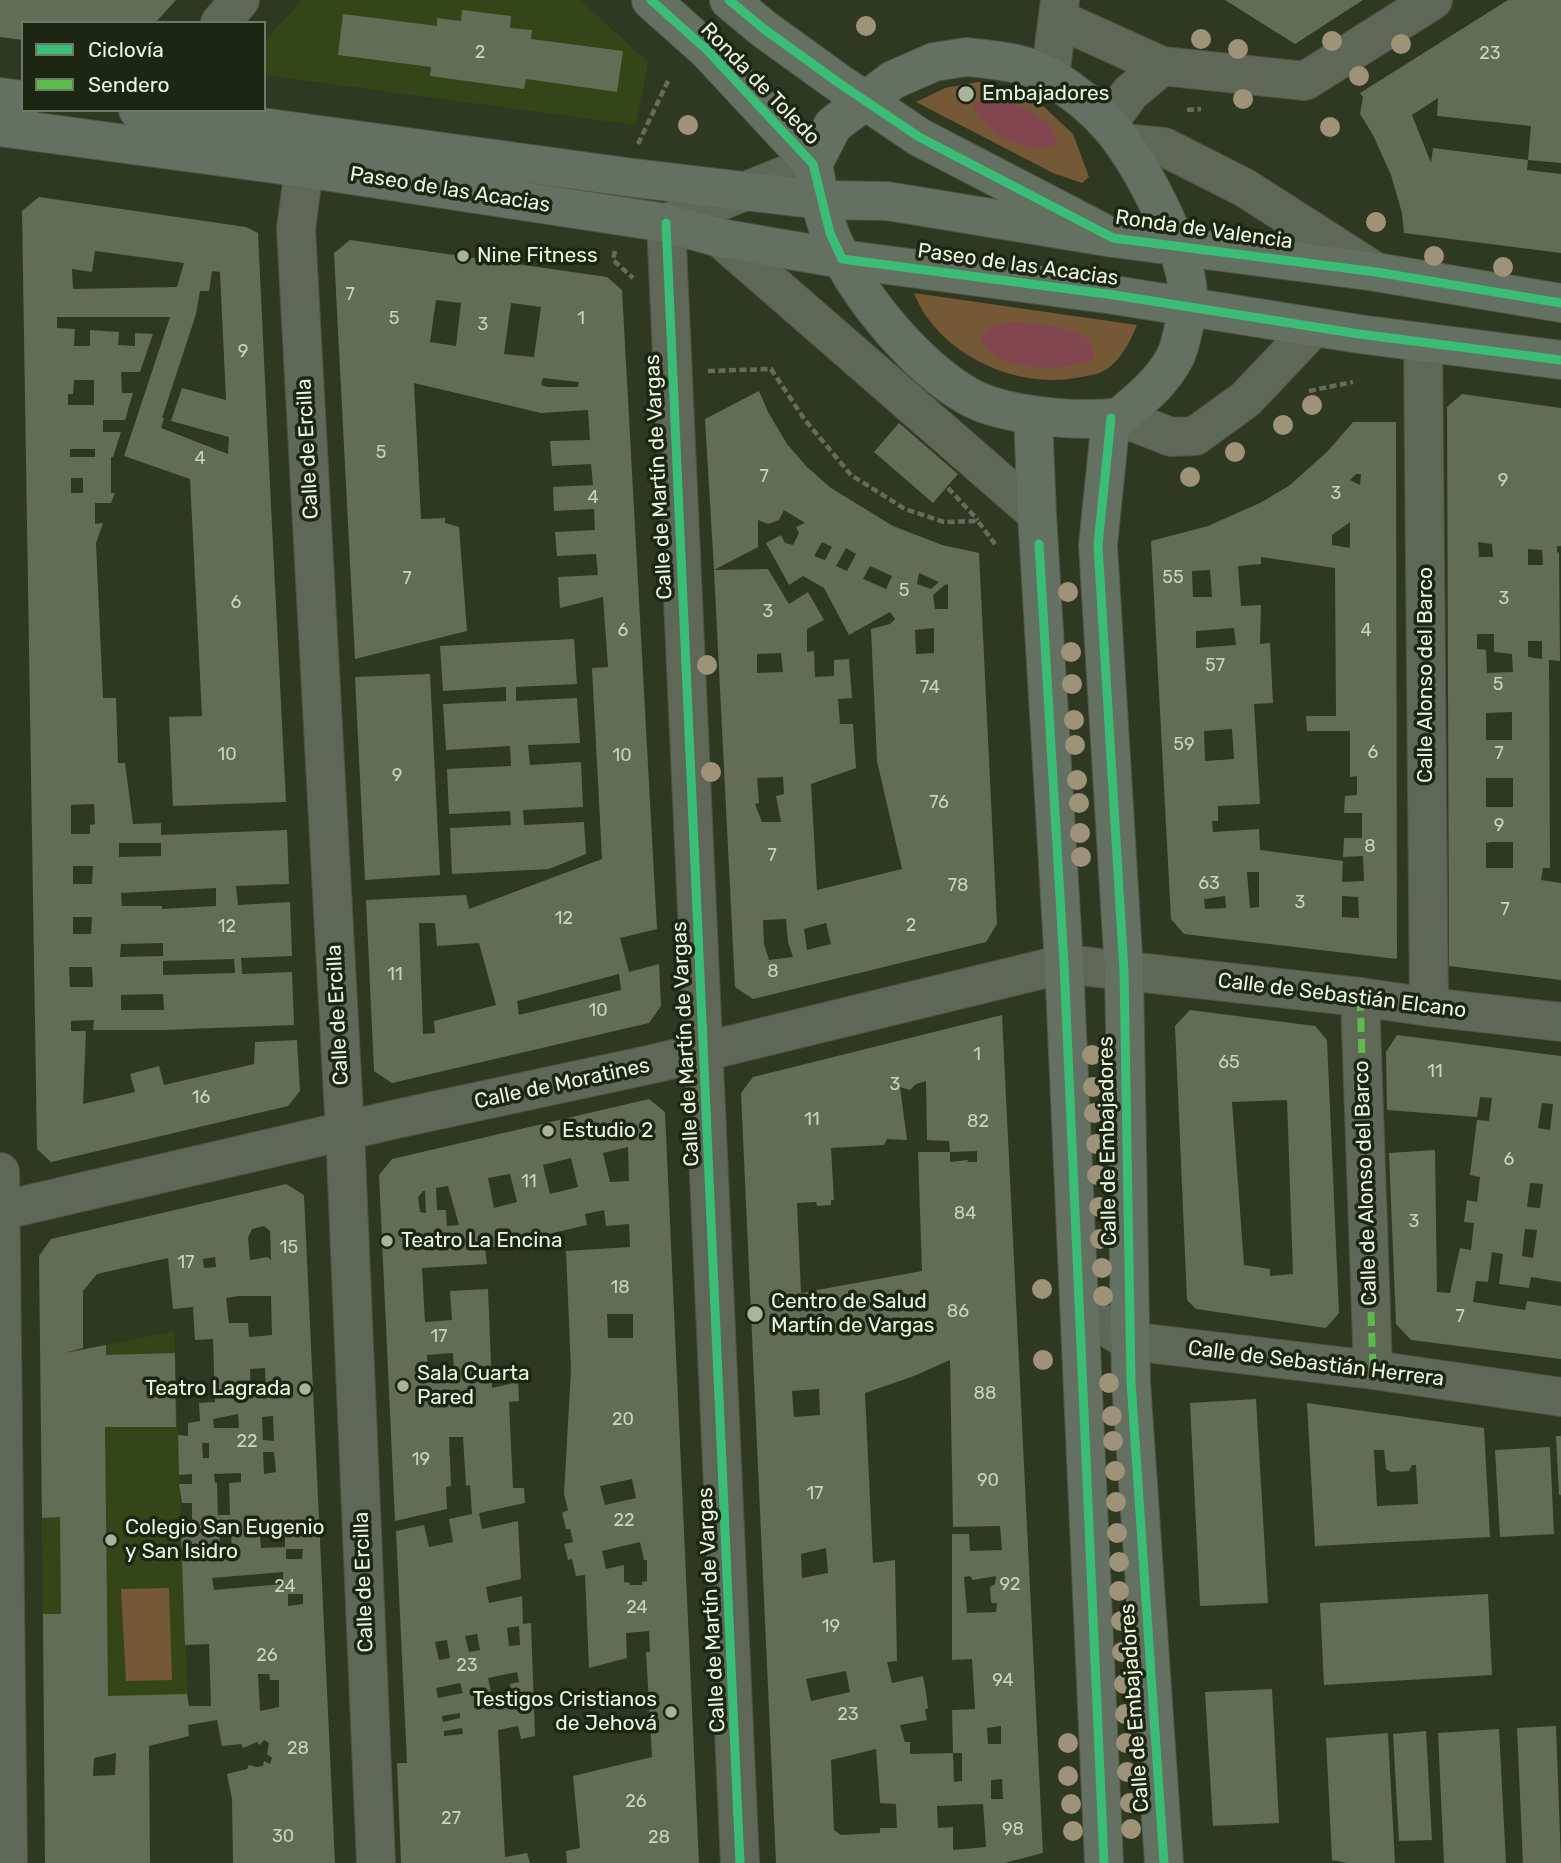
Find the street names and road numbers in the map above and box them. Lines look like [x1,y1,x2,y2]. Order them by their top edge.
street label: Ronda de Toledo [695,17,825,151]
street label: Paseo de las Acacias [348,162,552,218]
street label: Ronda de Valencia [1114,205,1294,255]
street label: Paseo de las Acacias [916,238,1120,292]
street label: Calle de Martín de Vargas [640,354,678,600]
street label: Calle de Ercilla [292,378,324,520]
street label: Calle Alonso del Barco [1413,567,1439,783]
street label: Calle de Martín de Vargas [667,921,705,1167]
street label: Calle de Ercilla [322,944,354,1086]
street label: Calle de Sebastián Elcano [1216,968,1468,1024]
street label: Calle de Embajadores [1094,1036,1122,1246]
street label: Calle de Moratines [472,1053,652,1115]
street label: Calle de Alonso del Barco [1349,1060,1383,1306]
street label: Calle de Sebastián Herrera [1186,1336,1446,1392]
street label: Calle de Martín de Vargas [693,1487,731,1733]
street label: Calle de Ercilla [349,1511,379,1653]
street label: Calle de Embajadores [1115,1603,1155,1813]

